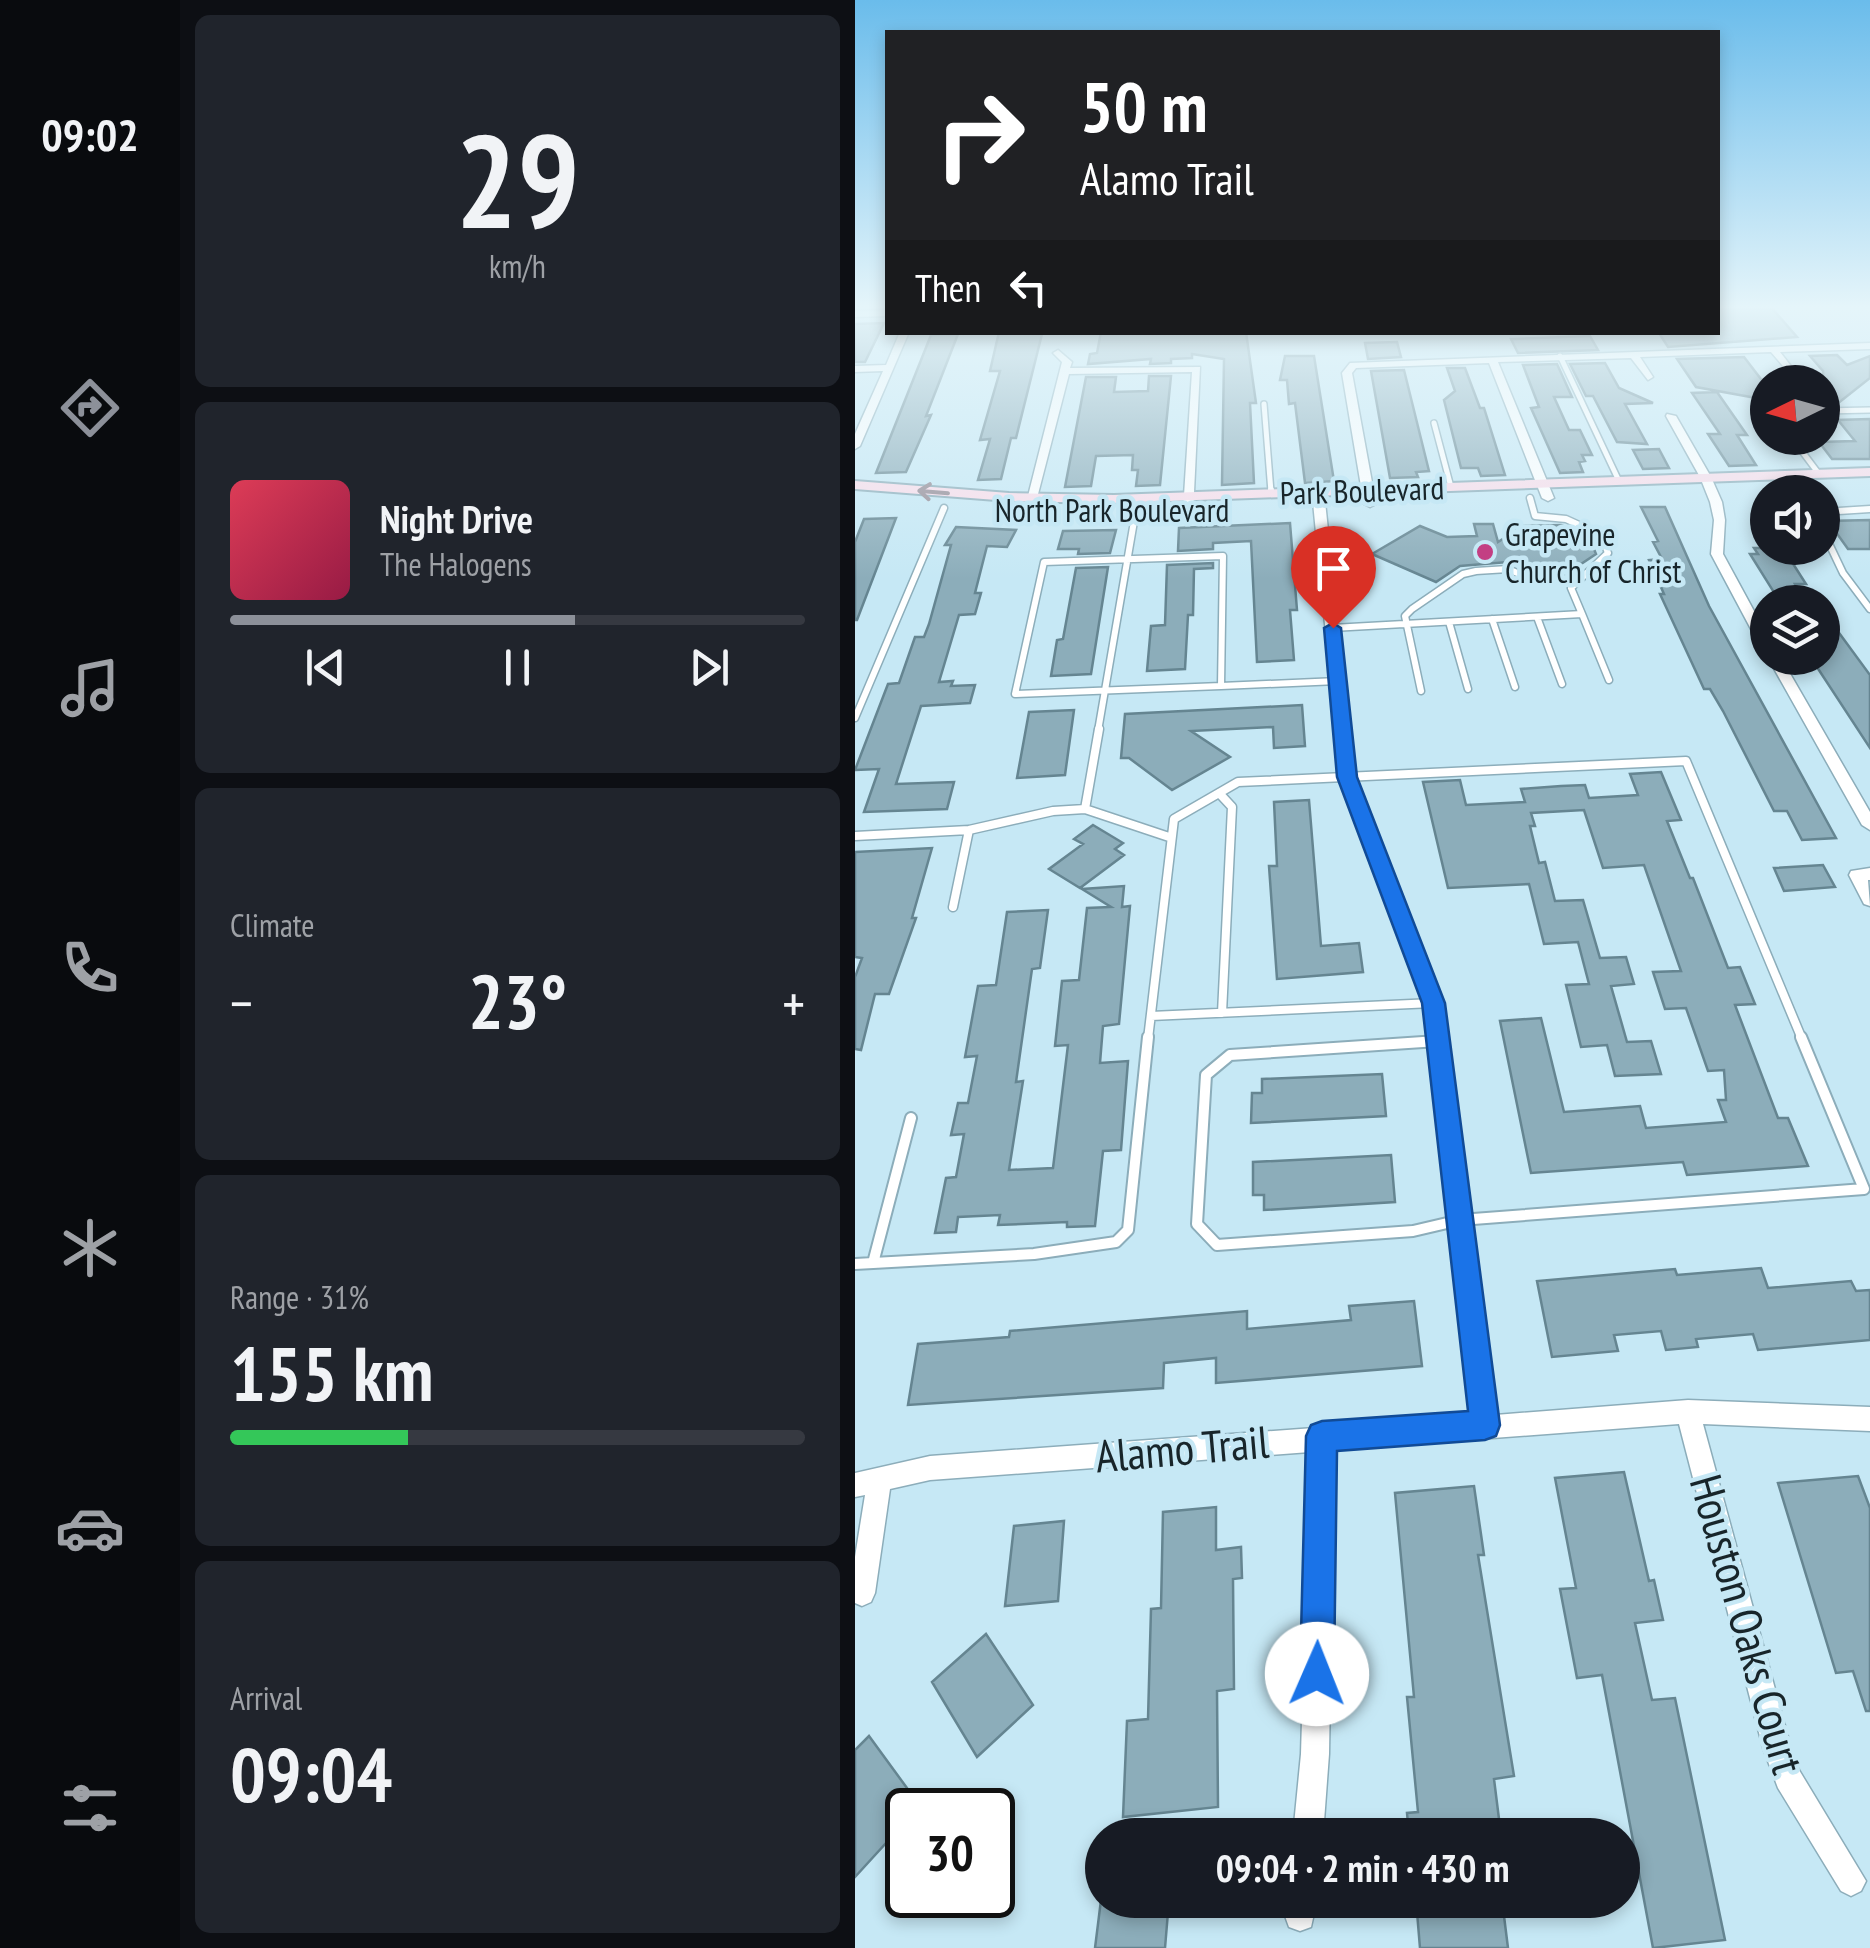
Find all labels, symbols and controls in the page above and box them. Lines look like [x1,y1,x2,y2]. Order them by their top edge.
text: 50 m [1080,61,1208,151]
icon: right [915,70,1045,200]
text: 29 [455,96,580,264]
text: 09:02 [41,105,139,163]
text: Alamo Trail [1080,149,1254,207]
text: km/h [489,245,546,287]
icon: left [1001,260,1056,315]
text: Then [915,263,981,312]
north arrow [1750,365,1840,455]
map controls [1750,365,1840,675]
icon: directions [55,373,125,443]
street label: Park Boulevard [1279,466,1445,514]
button: sound [1750,475,1840,565]
one-way arrow [918,482,950,501]
street label: North Park Boulevard [995,489,1229,531]
text: Night Drive [380,494,533,543]
place label: Grapevine Church of Christ [1505,513,1681,592]
pin [1291,526,1376,629]
icon: arrive [1306,541,1361,596]
marker: Grapevine Church of Christ [1474,541,1496,563]
text: The Halogens [380,543,532,585]
button: layers [1750,585,1840,675]
icon: previous [298,640,353,695]
icon: pause [490,640,545,695]
icon: next [682,640,737,695]
icon: music [55,653,125,723]
text: Climate [230,904,314,946]
icon: phone [55,933,125,1003]
text: 23° [468,953,567,1050]
text: − [230,967,253,1038]
text: + [782,967,805,1038]
icon: climate [55,1213,125,1283]
text: Range · 31% [230,1276,369,1318]
text: 155 km [230,1325,434,1422]
street label: Alamo Trail [1093,1411,1272,1484]
street label: Houston Oaks Court [1678,1468,1819,1781]
icon: car [55,1493,125,1563]
position arrow [1265,1622,1369,1726]
text: Arrival [230,1677,302,1719]
text: 09:04 [230,1726,392,1823]
icon: filters [55,1773,125,1843]
speed limit sign: 30 [885,1788,1015,1918]
text: 09:04 · 2 min · 430 m [1216,1843,1509,1892]

